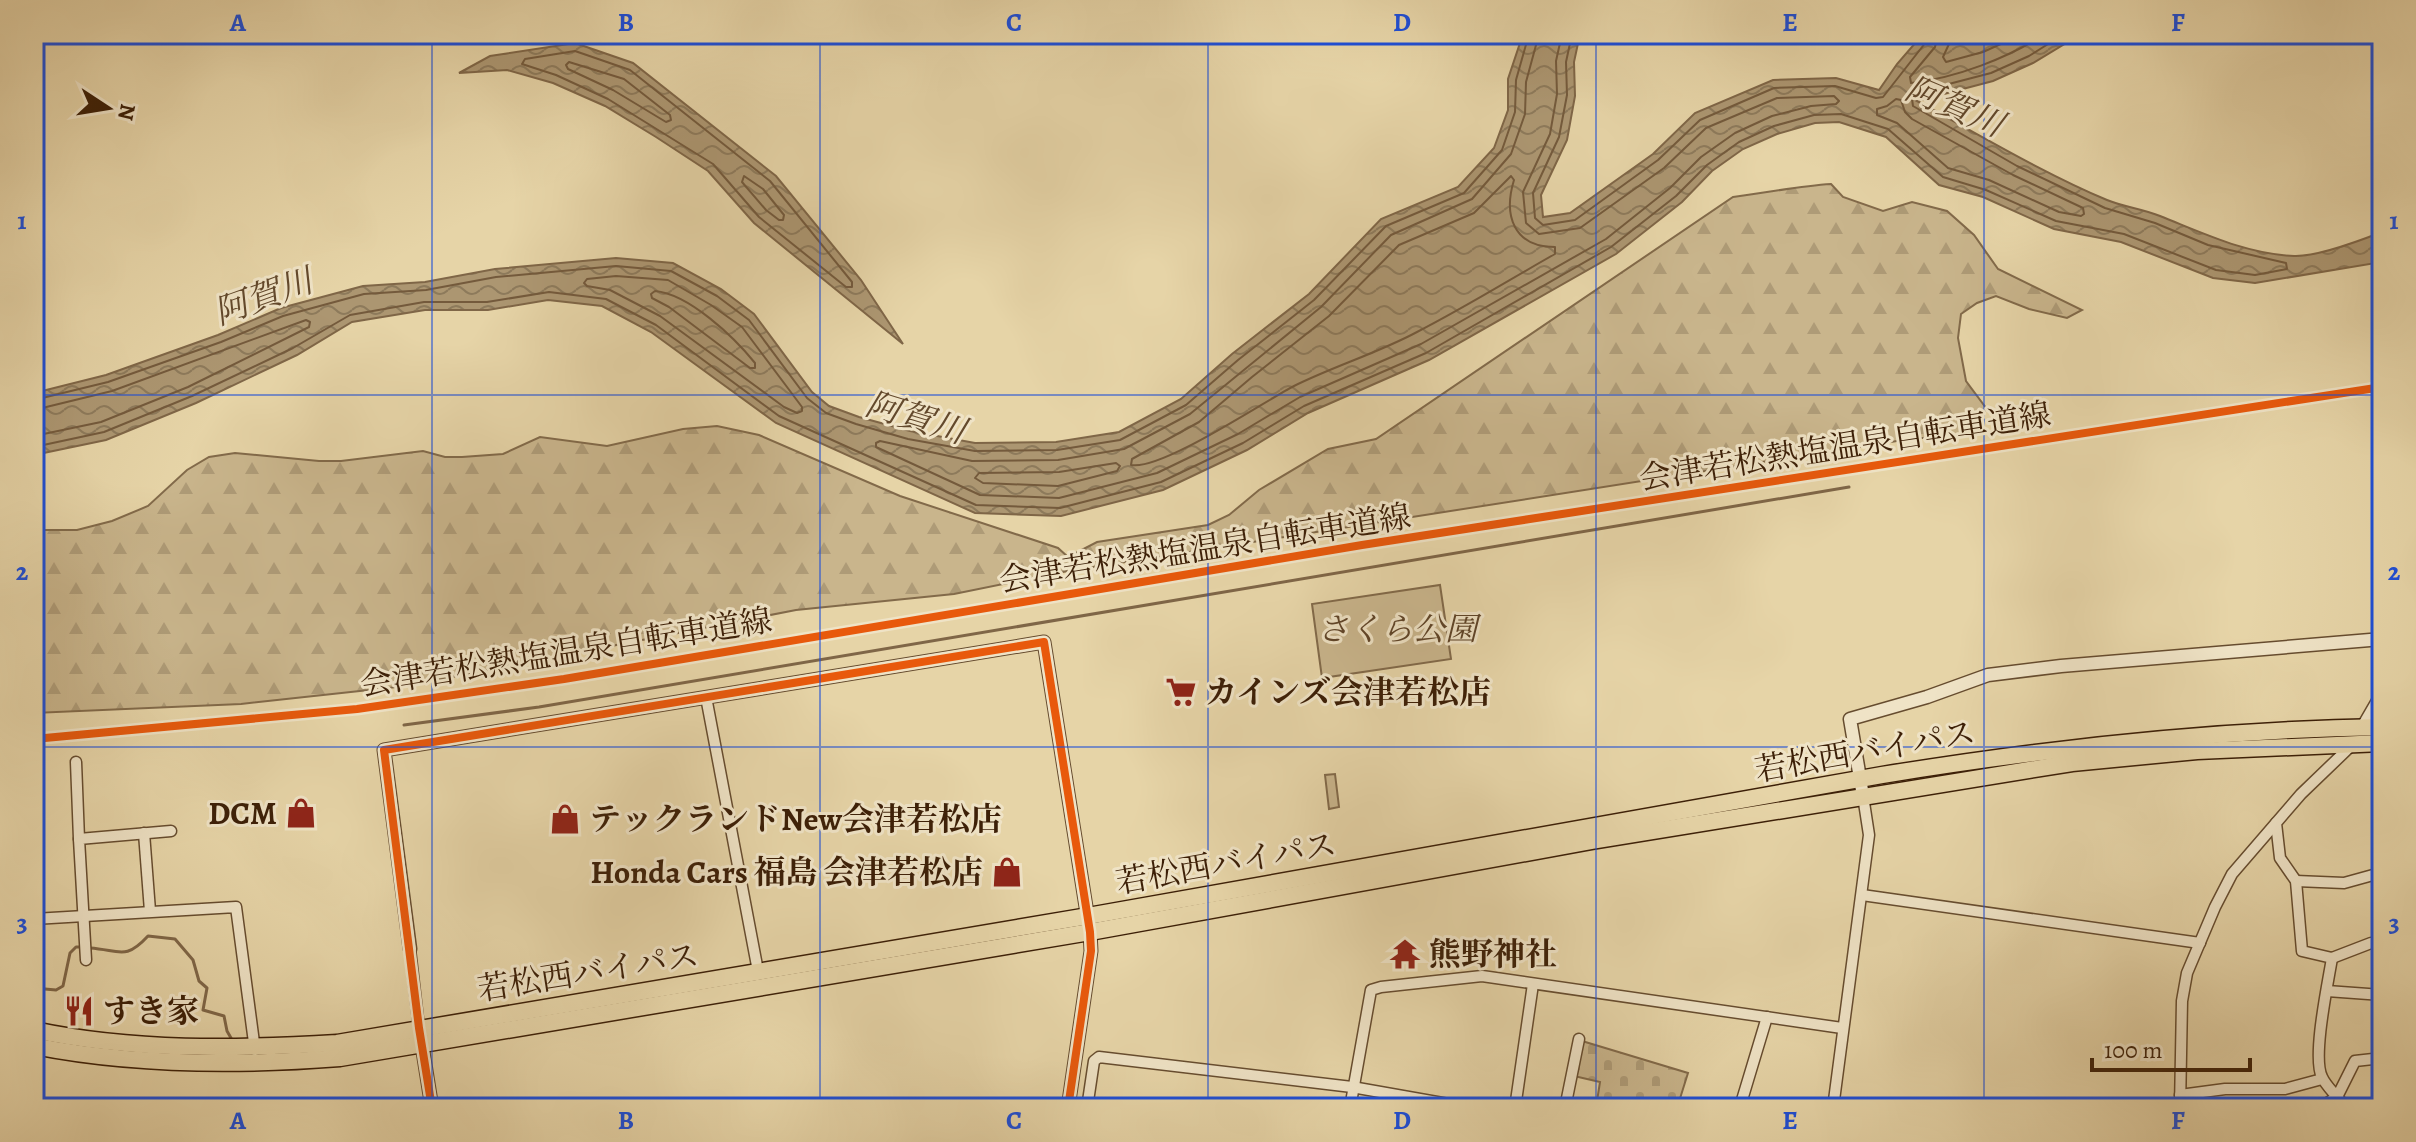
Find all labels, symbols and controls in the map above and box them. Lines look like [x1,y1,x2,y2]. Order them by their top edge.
text: A [229,5,247,40]
text: B [618,5,634,40]
text: C [1006,5,1022,40]
text: D [1393,5,1411,40]
text: E [1782,5,1798,40]
text: F [2171,5,2185,40]
water label: 阿賀川 [1899,65,2015,150]
north arrow [68,68,148,148]
text: N [110,101,143,123]
text: 1 [17,203,27,238]
text: 1 [2389,203,2399,238]
water label: 阿賀川 [207,256,323,336]
water label: 阿賀川 [860,380,975,456]
street label: 会津若松熱塩温泉自転車道線 [1636,392,2054,500]
street label: 会津若松熱塩温泉自転車道線 [996,494,1414,602]
text: 2 [16,554,29,589]
text: 2 [2388,554,2401,589]
street label: 会津若松熱塩温泉自転車道線 [357,598,775,706]
park label: さくら公園 [1317,607,1482,651]
place label: カインズ会津若松店 [1205,670,1491,714]
supermarket icon: カインズ会津若松店 [1164,675,1198,709]
street label: 若松西バイパス [1751,710,1979,792]
place label: DCM [208,791,277,835]
shop icon: DCM [284,796,318,830]
place label: テックランドNew会津若松店 [589,797,1002,841]
shop icon: テックランドNew会津若松店 [548,802,582,836]
street label: 若松西バイパス [1112,822,1340,904]
place label: Honda Cars 福島 会津若松店 [591,850,983,894]
shop icon: Honda Cars 福島 会津若松店 [990,855,1024,889]
text: 3 [16,905,28,940]
text: 3 [2388,905,2400,940]
place label: 熊野神社 [1429,932,1557,976]
street label: 若松西バイパス [474,933,702,1011]
temple icon: 熊野神社 [1388,937,1422,971]
place label: すき家 [103,989,199,1033]
restaurant icon: すき家 [62,994,96,1028]
scale bar [2092,1022,2250,1072]
text: 100 m [2104,1034,2163,1066]
text: A [229,1103,247,1138]
text: B [618,1103,634,1138]
text: C [1006,1103,1022,1138]
text: D [1393,1103,1411,1138]
text: E [1782,1103,1798,1138]
text: F [2171,1103,2185,1138]

